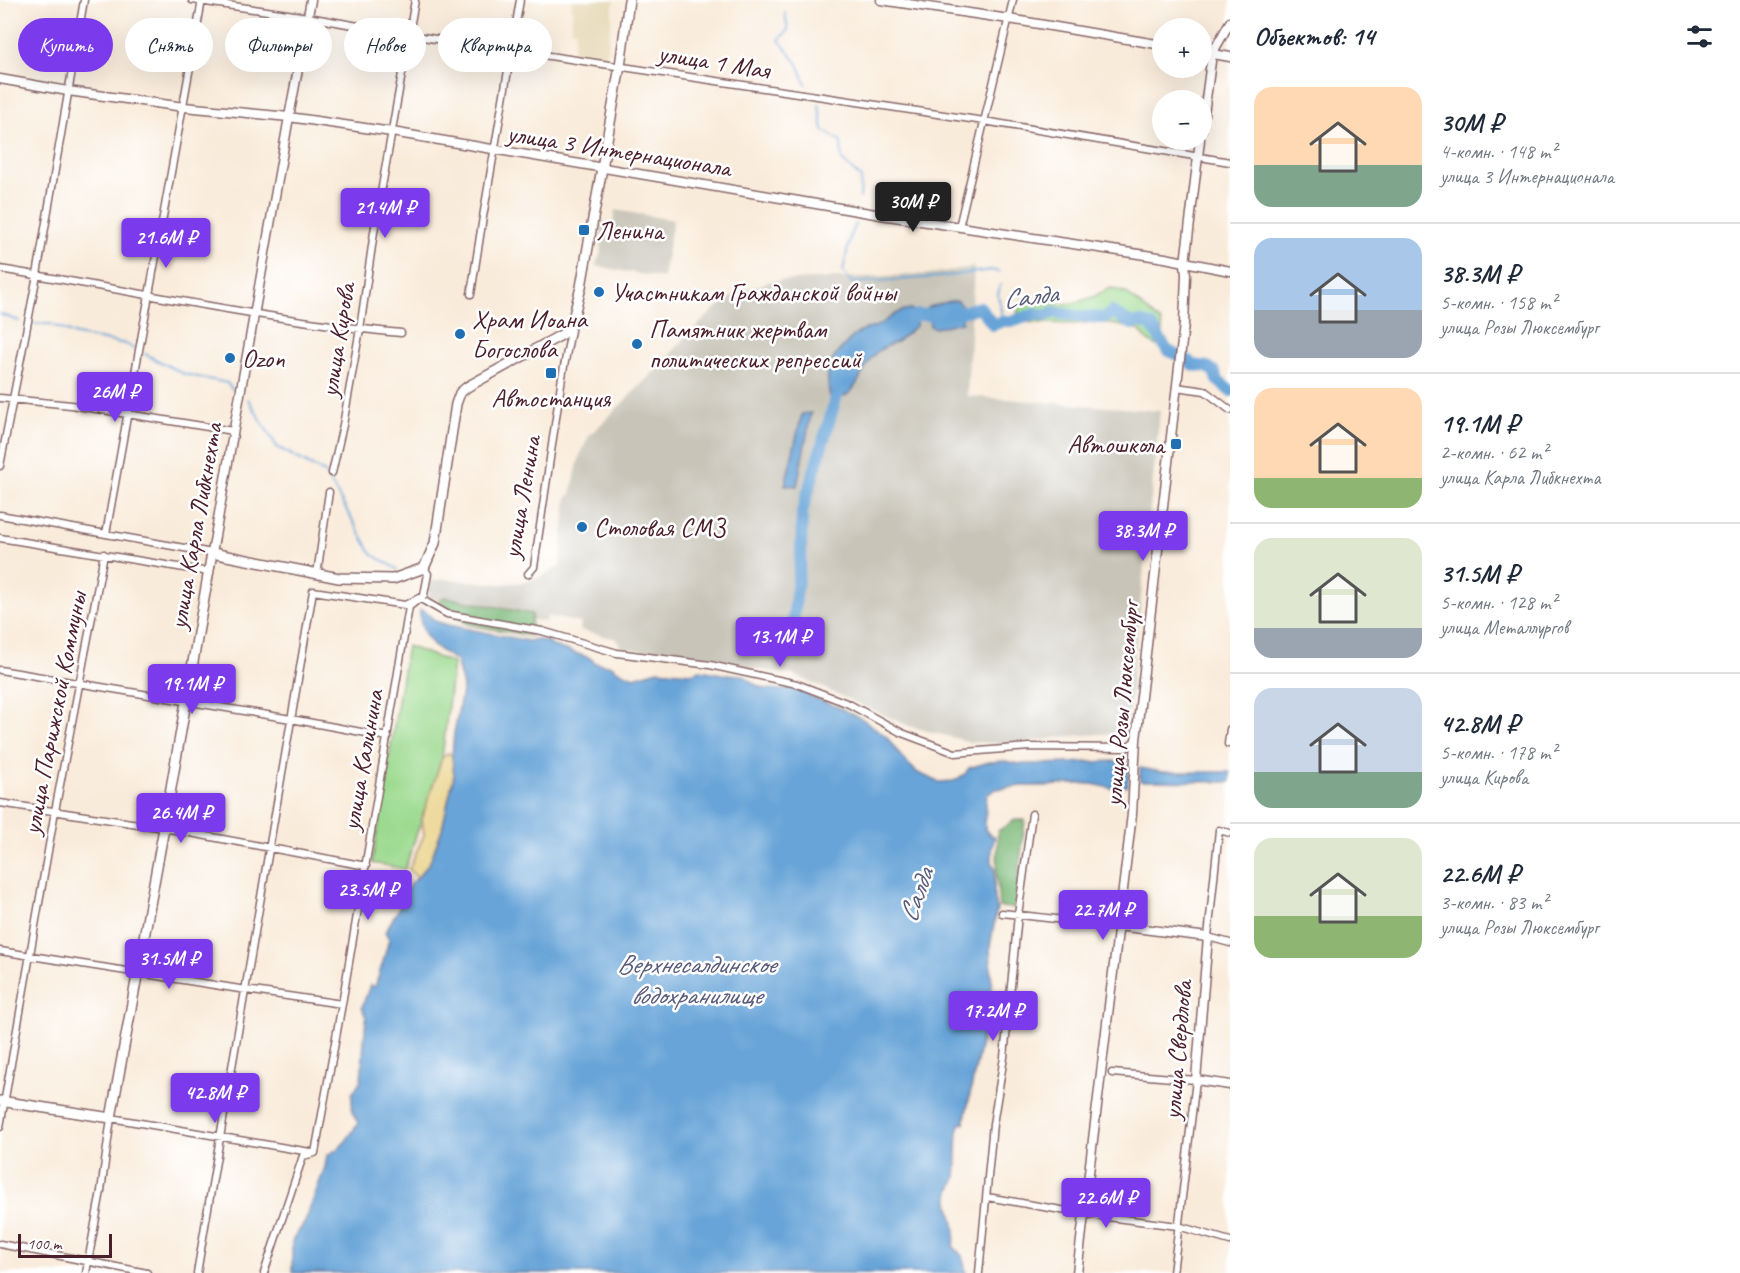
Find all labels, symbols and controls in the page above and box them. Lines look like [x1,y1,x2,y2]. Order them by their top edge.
chip: Купить [18,18,113,72]
chip: Снять [125,18,213,72]
chip: Фильтры [225,18,332,72]
chip: Новое [344,18,426,72]
chip: Квартира [438,18,552,72]
map controls [1152,18,1212,150]
button: + [1152,18,1212,78]
text: Объектов: 14 [1254,20,1374,53]
icon: filters [1683,20,1716,53]
street label: улица 1 Мая [654,36,774,87]
button: − [1152,90,1212,150]
text: 30M ₽ [1440,106,1502,139]
icon: home [1302,111,1374,183]
street label: улица 3 Интернационала [503,116,735,185]
text: 4-комн. · 148 m² [1440,139,1557,164]
text: улица 3 Интернационала [1440,164,1614,189]
pin: 30M ₽ [871,182,955,233]
pin: 21.4M ₽ [330,188,440,239]
text: 30M ₽ [889,189,937,214]
text: 21.4M ₽ [355,195,415,220]
place label: Ленина [596,214,665,247]
pin: 21.6M ₽ [111,218,221,269]
marker: Ленина [577,223,591,237]
text: 21.6M ₽ [135,225,197,250]
text: 38.3M ₽ [1440,257,1519,290]
icon: home [1302,262,1374,334]
place label: Участникам Гражданской войны [611,276,898,309]
water label: Салда [1001,276,1061,316]
street label: улица Кирова [312,279,363,401]
marker: Участникам Гражданской войны [592,285,606,299]
text: 5-комн. · 158 m² [1440,290,1557,315]
place label: Храм Иоана Богослова [472,303,589,366]
place label: Памятник жертвам политических репрессий [649,313,863,376]
text: улица Розы Люксембург [1440,315,1598,340]
marker: Храм Иоана Богослова [453,327,467,341]
marker: Памятник жертвам политических репрессий [630,337,644,351]
place label: Ozon [242,342,285,375]
marker: Ozon [223,351,237,365]
marker: Автостанция [544,366,558,380]
pin: 26M ₽ [73,372,157,423]
text: 26M ₽ [91,379,139,404]
place label: Автостанция [492,382,612,415]
text: 19.1M ₽ [1440,407,1519,440]
icon: home [1302,412,1374,484]
street label: улица Карла Либкнехта [161,419,230,634]
place label: Автошкола [1067,428,1166,461]
street label: улица Ленина [494,431,549,563]
marker: Автошкола [1169,437,1183,451]
text: 2-комн. · 62 m² [1440,440,1548,465]
text: улица Карла Либкнехта [1440,465,1601,490]
place label: Столовая СМЗ [594,511,726,544]
pin: 38.3M ₽ [1088,511,1198,562]
text: 38.3M ₽ [1113,518,1173,543]
marker: Столовая СМЗ [575,520,589,534]
text: 31.5M ₽ [1440,557,1519,590]
icon: home [1302,562,1374,634]
street label: улица Парижской Коммуны [14,587,95,839]
text: 5-комн. · 128 m² [1440,590,1557,615]
street label: улица Розы Люксембург [1096,597,1147,810]
text: улица Металлургов [1440,615,1568,640]
pin: 13.1M ₽ [725,617,835,668]
text: 13.1M ₽ [750,624,810,649]
pin: 19.1M ₽ [137,664,247,715]
text: 19.1M ₽ [162,671,222,696]
street label: улица Калинина [334,686,391,835]
text: 42.8M ₽ [1440,707,1519,740]
icon: home [1302,712,1374,784]
text: 5-комн. · 178 m² [1440,740,1557,765]
text: улица Кирова [1440,765,1528,790]
pin: 26.4M ₽ [126,793,236,844]
text: 26.4M ₽ [150,800,212,825]
text: 22.6M ₽ [1440,857,1519,890]
water label: Салда [891,862,942,926]
icon: home [1302,862,1374,934]
pin: 23.5M ₽ [313,870,423,921]
text: 23.5M ₽ [338,877,398,902]
pin: 22.7M ₽ [1048,890,1158,941]
text: 3-комн. · 83 m² [1440,890,1548,915]
text: 22.7M ₽ [1073,897,1133,922]
text: улица Розы Люксембург [1440,915,1598,940]
pin: 31.5M ₽ [114,939,224,990]
text: 31.5M ₽ [139,946,199,971]
water label: Верхнесалдинское водохранилище [617,947,779,1012]
street label: улица Свердлова [1155,977,1200,1123]
pin: 17.2M ₽ [938,991,1048,1042]
text: 17.2M ₽ [963,998,1023,1023]
pin: 42.8M ₽ [160,1073,270,1124]
text: 42.8M ₽ [185,1080,245,1105]
pin: 22.6M ₽ [1051,1178,1161,1229]
text: 22.6M ₽ [1075,1185,1137,1210]
scale bar [18,1231,112,1258]
text: 100 m [27,1234,61,1254]

